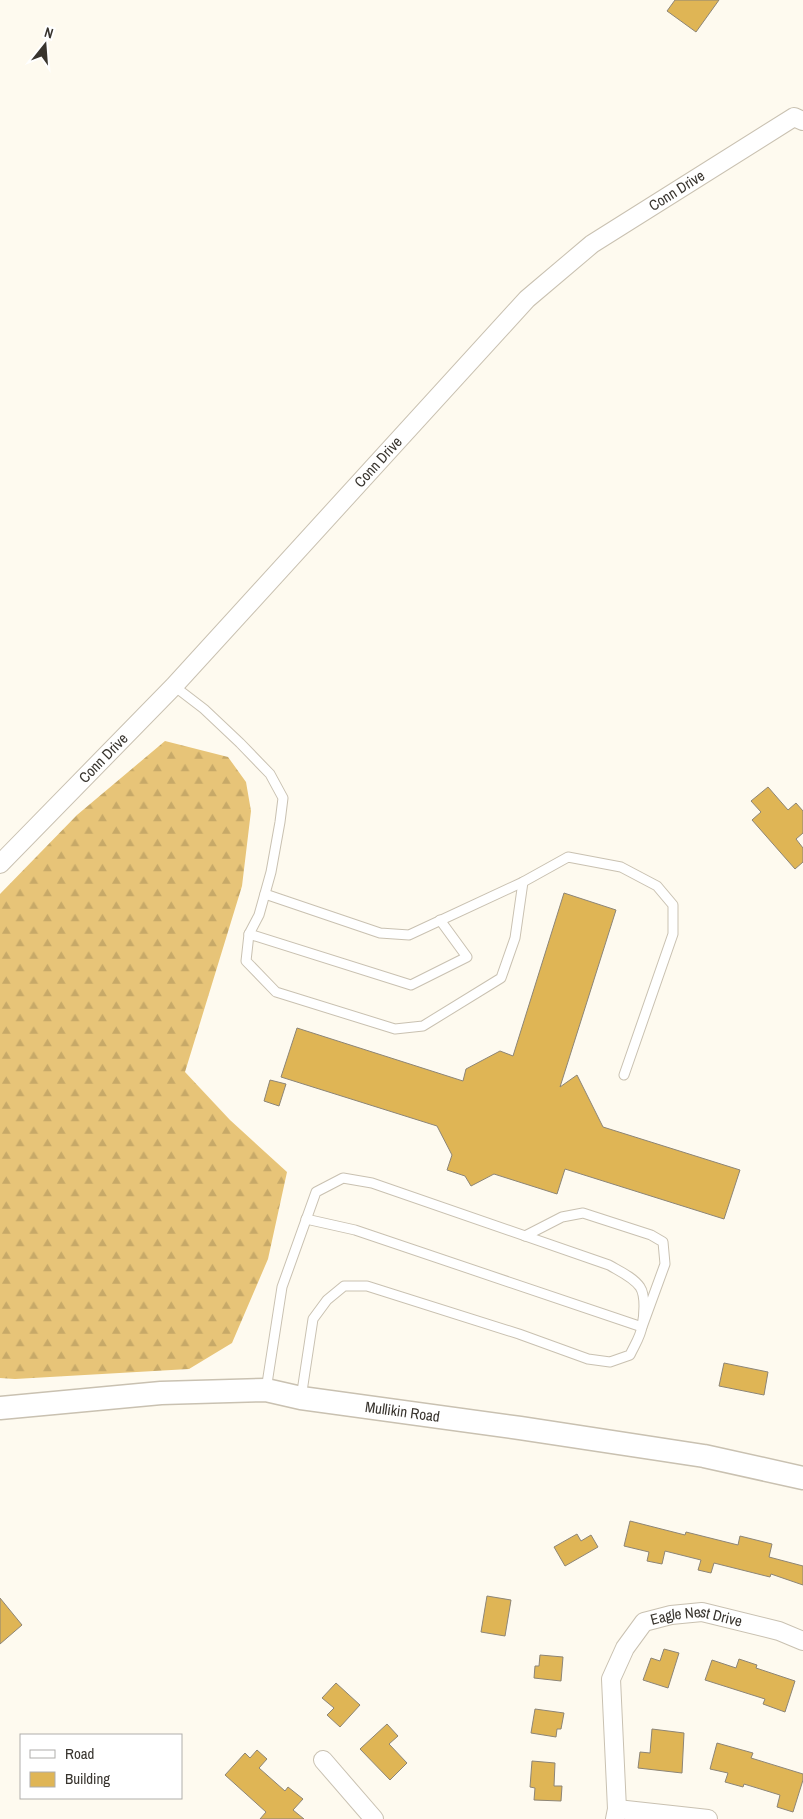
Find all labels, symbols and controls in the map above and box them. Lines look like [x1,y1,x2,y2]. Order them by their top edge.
north arrow [20,20,70,70]
text: N [42,23,55,42]
street label: Conn Drive [645,165,709,216]
street label: Conn Drive [349,432,407,492]
street label: Conn Drive [74,728,132,787]
street label: Mullikin Road [364,1396,441,1427]
street label: Eagle Nest Drive [648,1601,745,1632]
legend [20,1734,182,1799]
text: Road [65,1743,94,1764]
text: Building [65,1768,110,1789]

